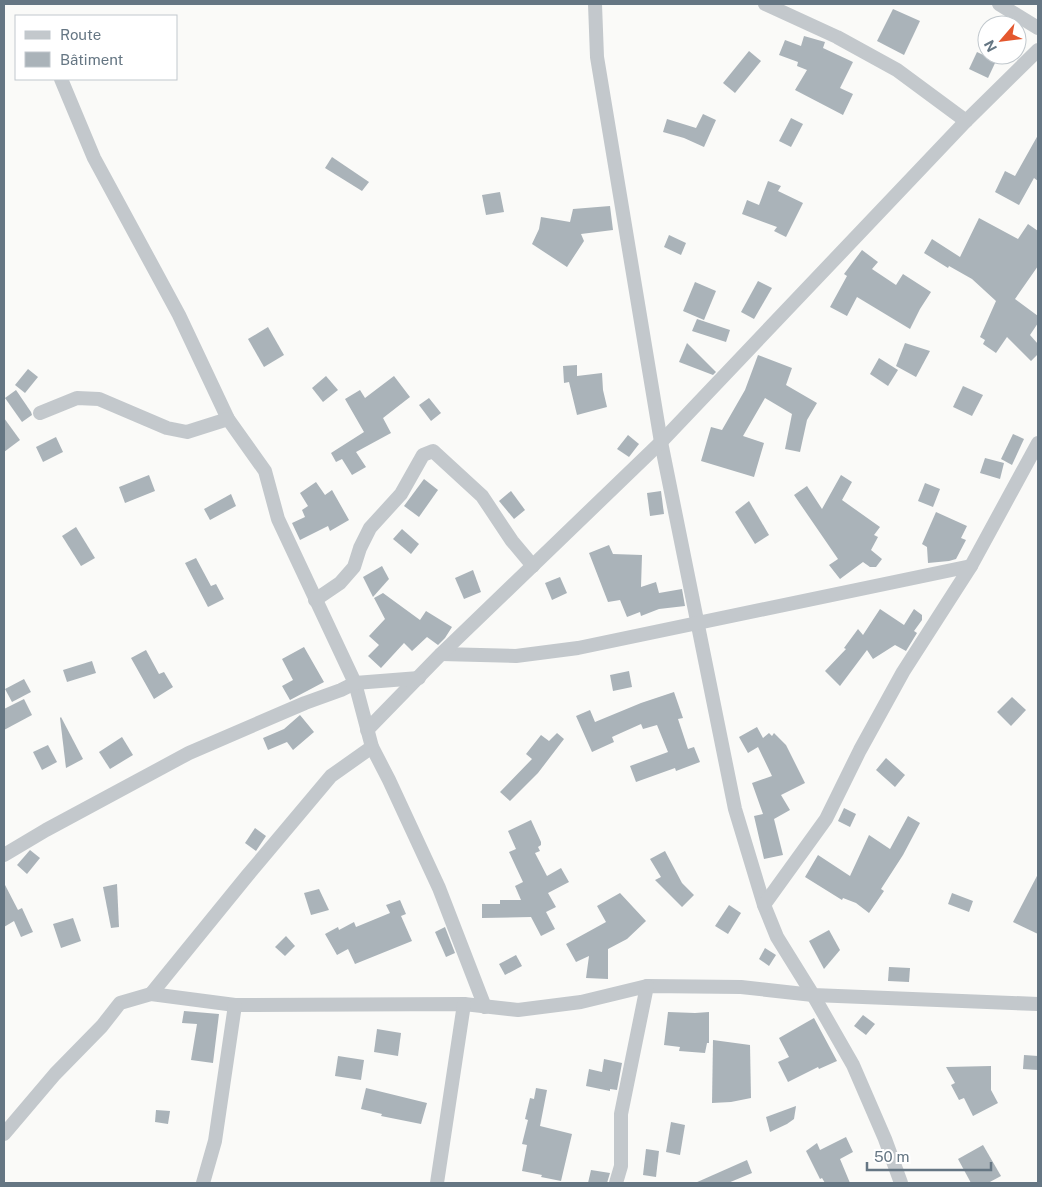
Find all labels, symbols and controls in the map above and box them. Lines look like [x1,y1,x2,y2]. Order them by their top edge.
legend [15,15,178,80]
north arrow [977,15,1027,65]
text: Route [60,26,101,43]
text: N [981,38,1000,55]
text: Bâtiment [60,51,123,68]
scale bar [867,1140,991,1172]
text: 50 m [874,1148,909,1165]

